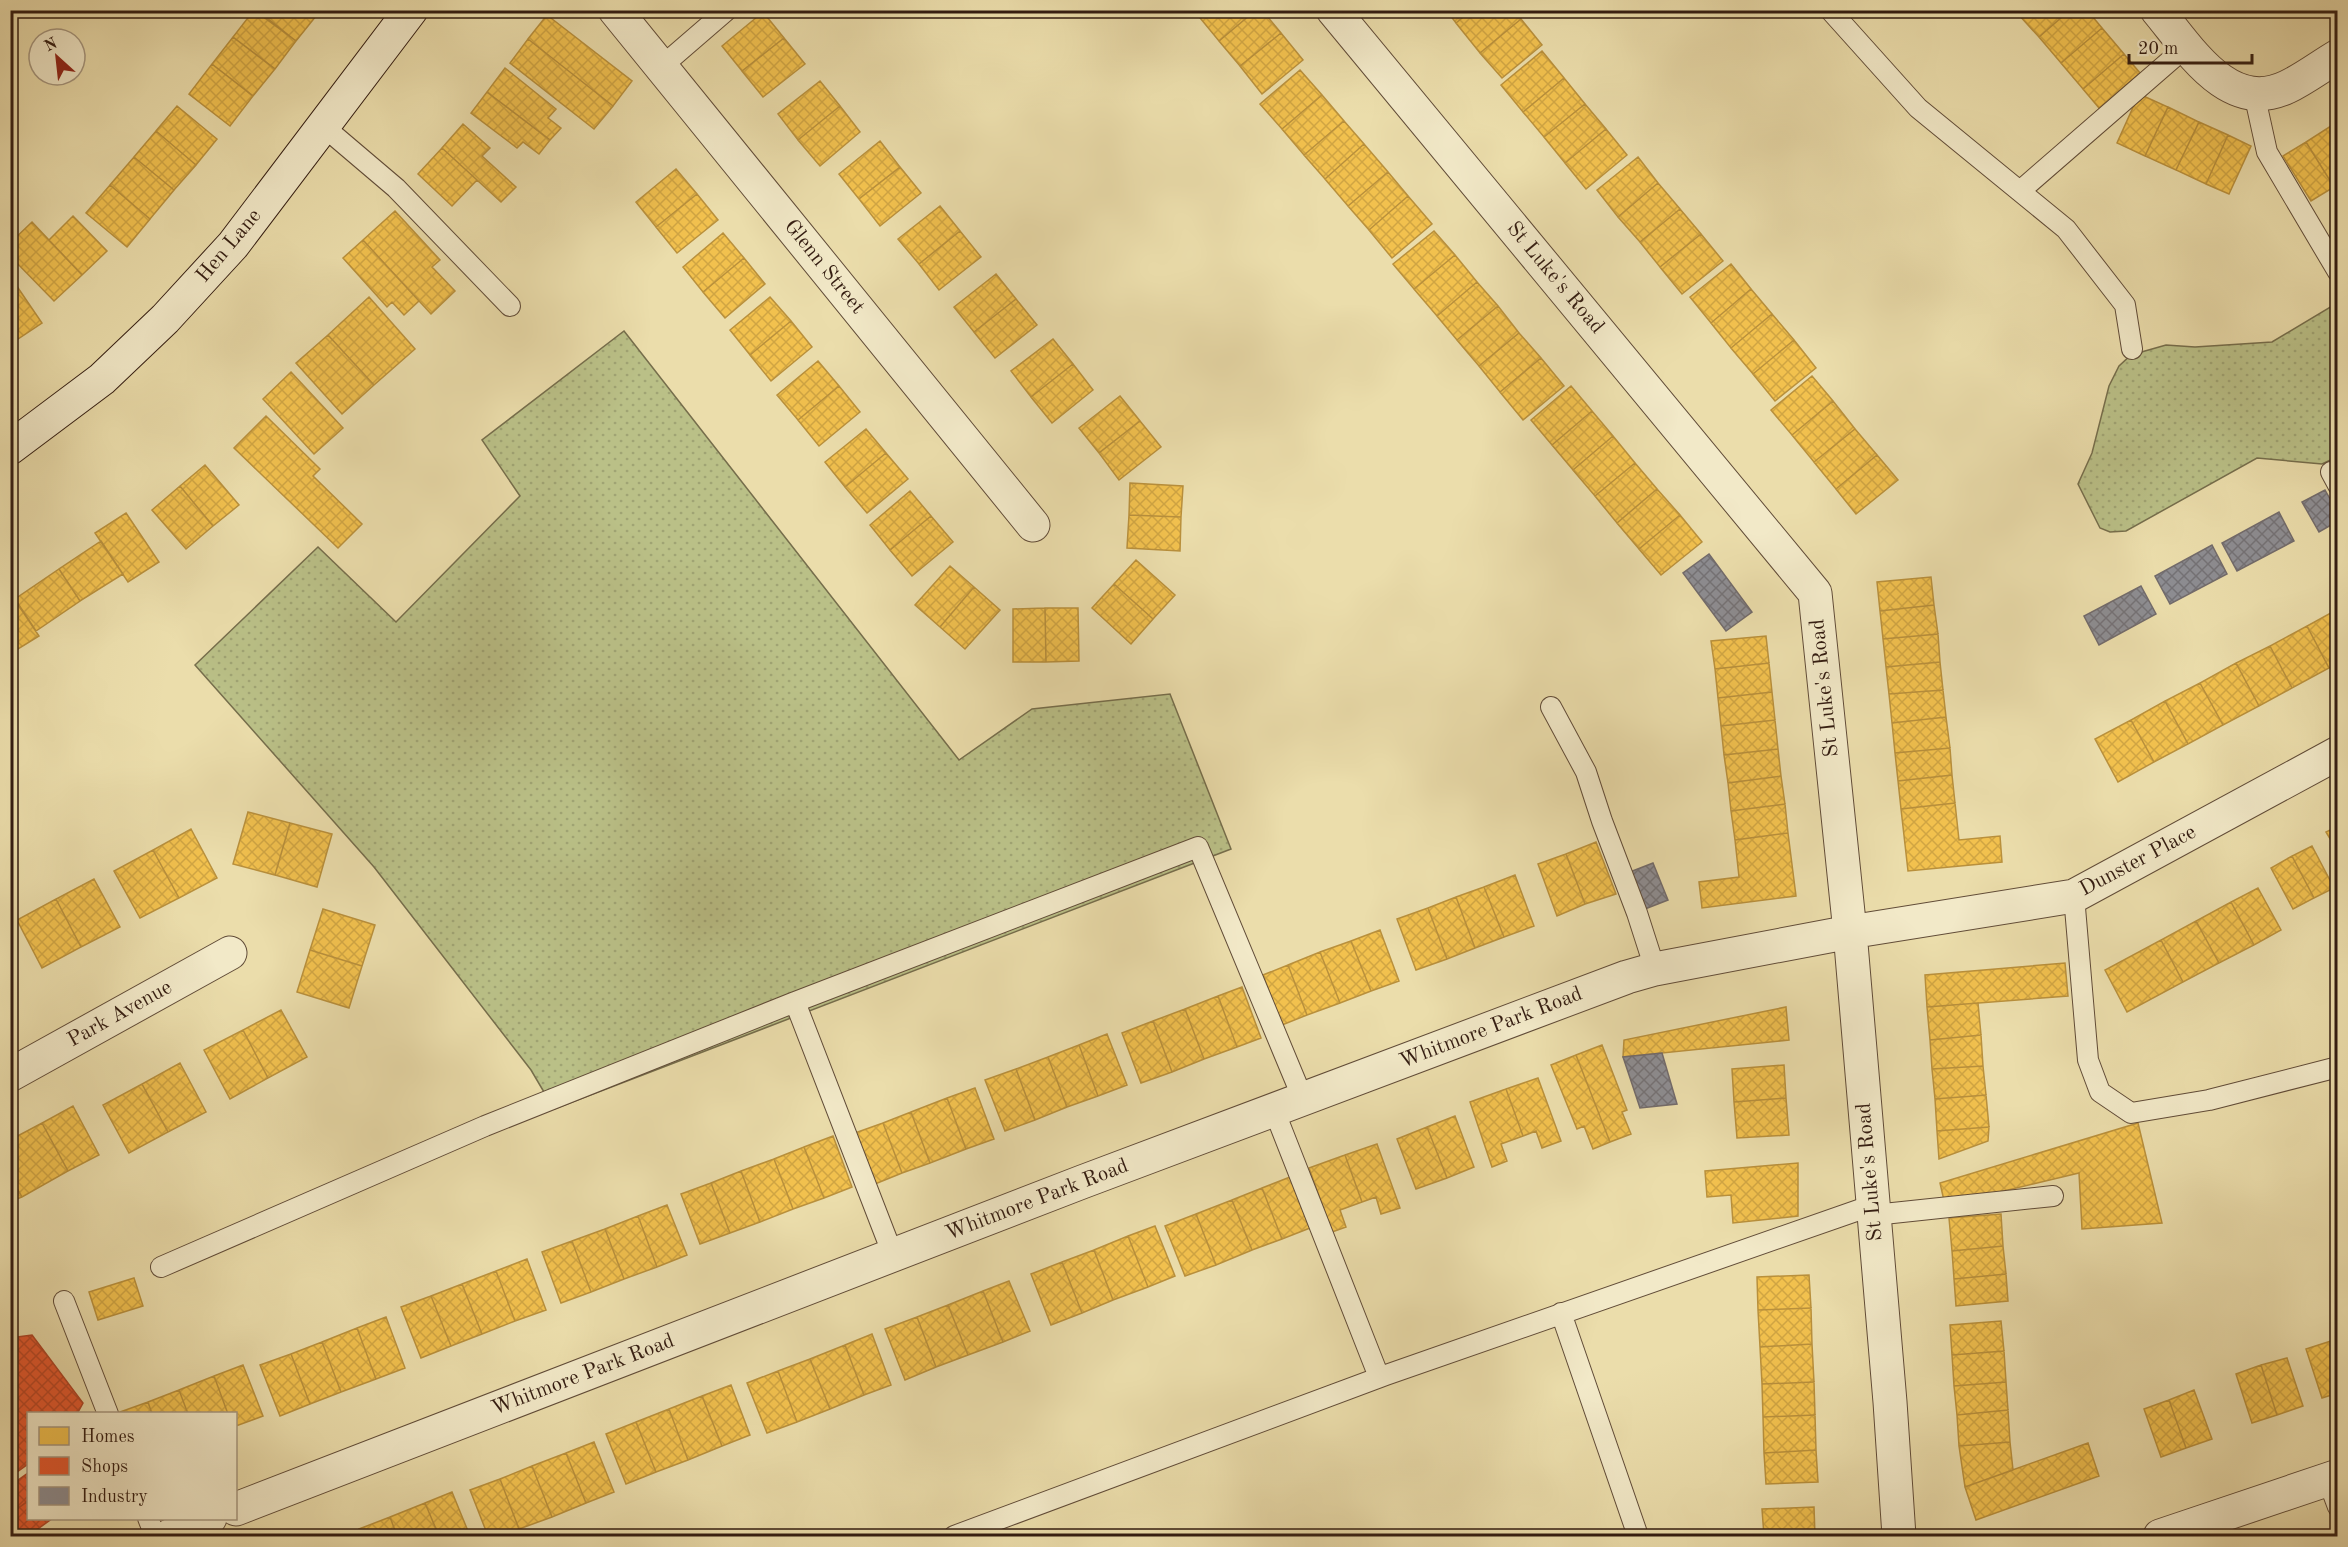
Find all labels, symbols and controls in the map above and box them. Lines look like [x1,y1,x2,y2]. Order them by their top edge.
north arrow [27,27,87,87]
scale bar [2129,27,2252,65]
text: N [42,35,61,55]
text: 20 m [2138,40,2178,58]
street label: Hen Lane [192,205,266,287]
street label: Glenn Street [780,216,868,318]
street label: St Luke's Road [1502,218,1608,338]
street label: St Luke's Road [1807,618,1843,758]
street label: Dunster Place [2076,822,2200,900]
street label: Park Avenue [64,977,176,1051]
street label: Whitmore Park Road [1397,983,1585,1073]
street label: St Luke's Road [1853,1102,1887,1242]
street label: Whitmore Park Road [943,1155,1131,1245]
street label: Whitmore Park Road [489,1330,677,1420]
legend [27,1412,237,1520]
text: Homes [81,1428,135,1446]
text: Shops [81,1458,128,1476]
text: Industry [81,1488,148,1506]

